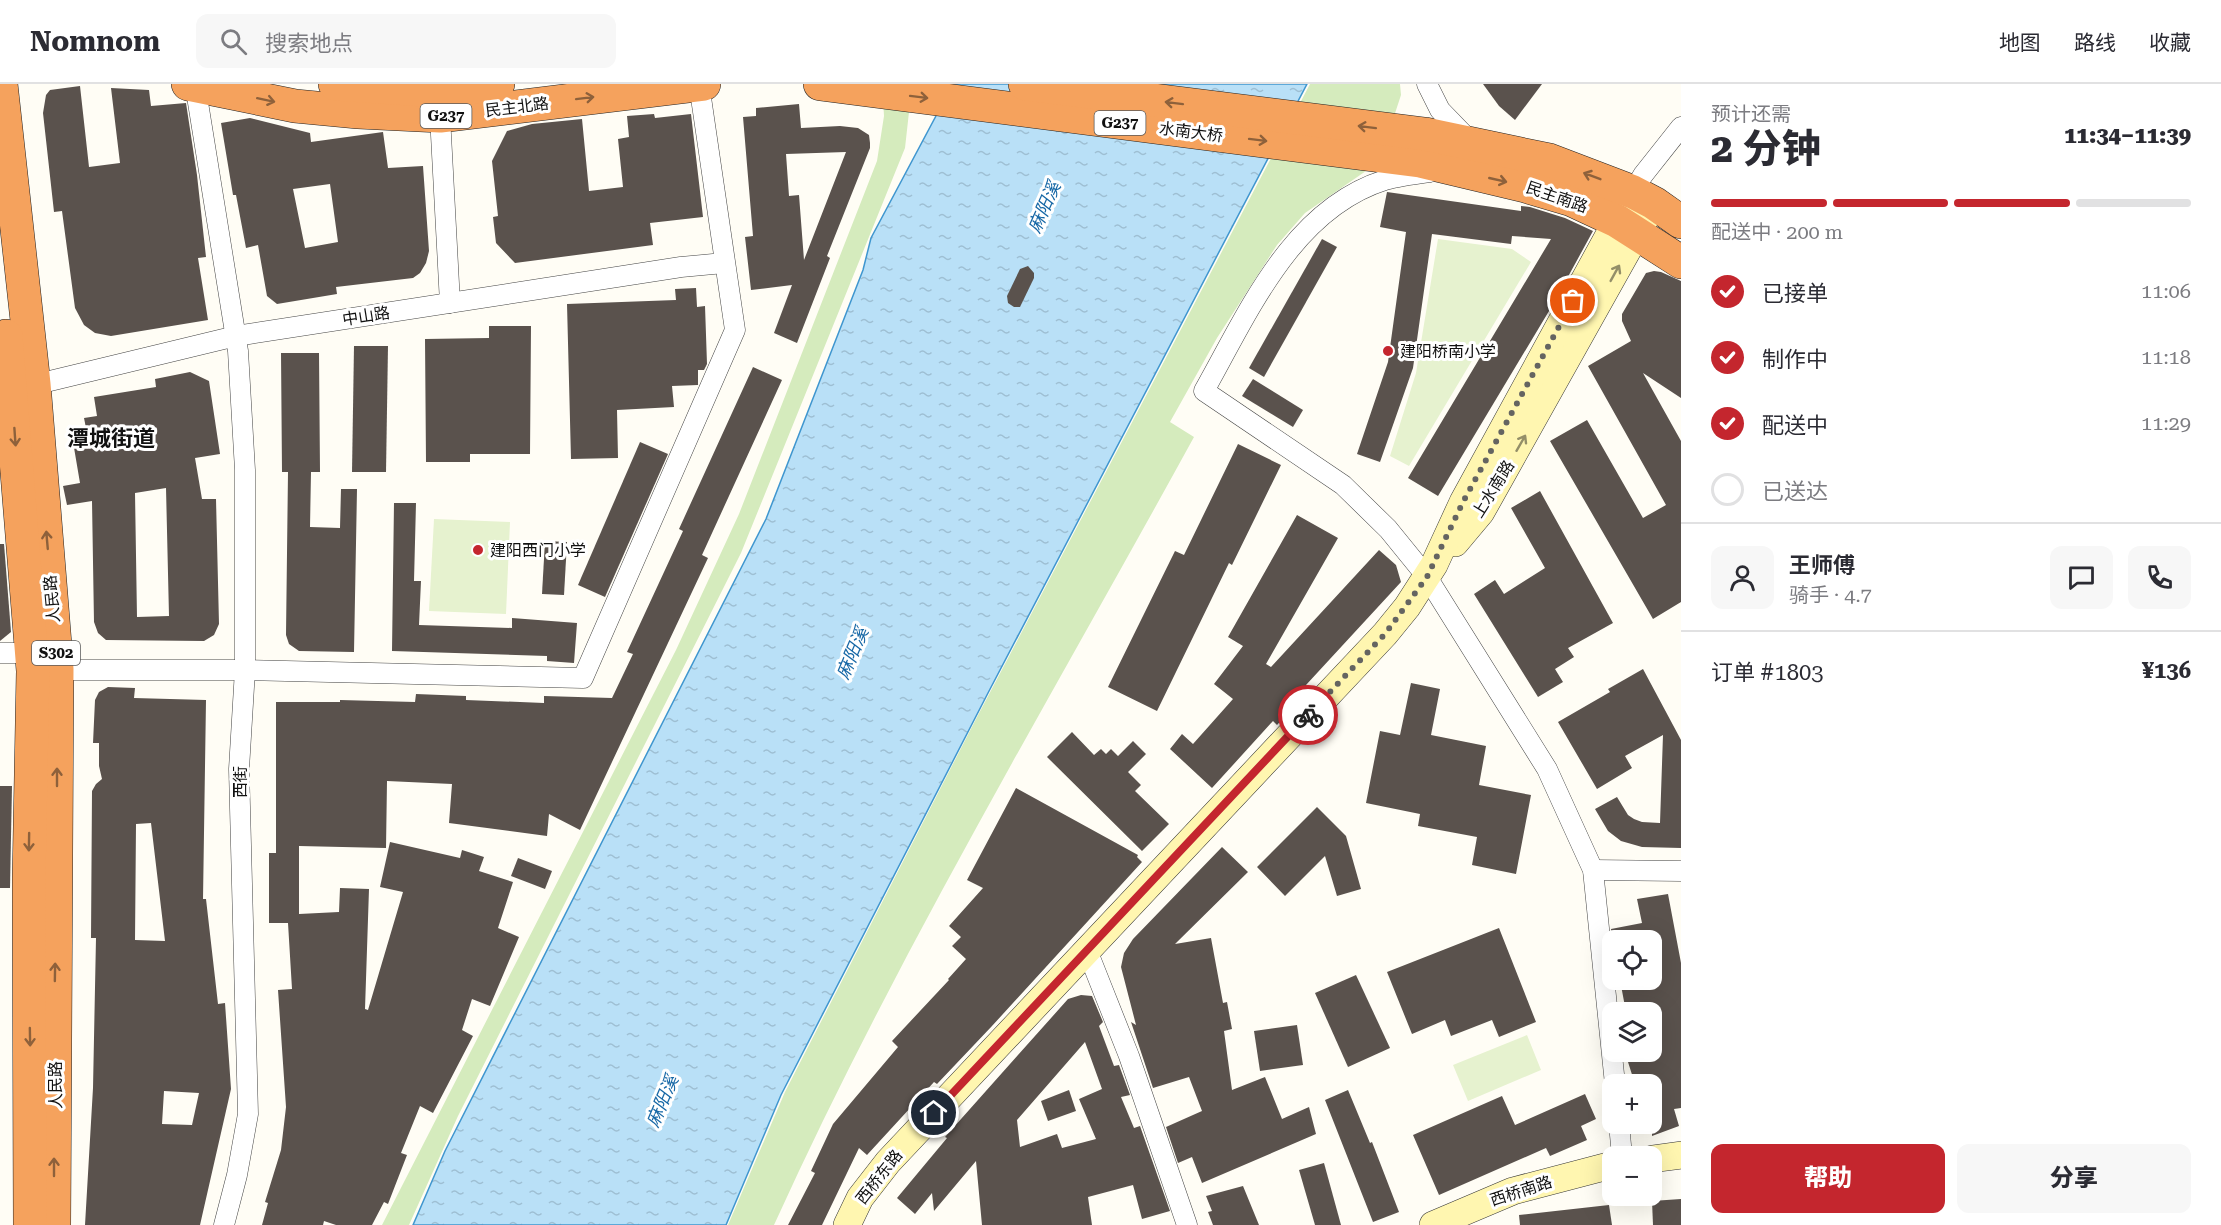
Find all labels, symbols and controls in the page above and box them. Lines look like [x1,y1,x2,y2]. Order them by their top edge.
search box [196,14,616,68]
text: Nomnom [30,25,160,58]
icon: search [217,25,250,58]
text: 搜索地点 [265,31,353,56]
text: 地图 [1999,31,2041,55]
text: 路线 [2074,31,2116,55]
text: 收藏 [2149,31,2191,55]
one-way arrow [909,91,929,102]
one-way arrow [575,93,595,104]
street label: 民主北路 [484,94,550,120]
one-way arrow [256,95,276,106]
one-way arrow [1164,97,1184,108]
text: 预计还需 [1711,102,1791,126]
road number: G237 [420,104,472,128]
road number: G237 [1094,111,1146,135]
street label: 水南大桥 [1158,119,1224,145]
one-way arrow [1358,121,1378,132]
text: 11:34–11:39 [2064,123,2191,148]
text: 2 分钟 [1711,126,1821,172]
one-way arrow [1248,135,1268,146]
one-way arrow [1583,170,1602,181]
one-way arrow [1488,174,1507,186]
water label: 麻阳溪 [1023,176,1065,236]
street label: 民主南路 [1524,178,1590,216]
text: 配送中 · 200 m [1711,220,1843,244]
one-way arrow [1610,265,1622,282]
pin [1547,275,1598,326]
icon: check [1711,275,1744,308]
text: 11:06 [2141,279,2191,303]
text: 已接单 [1762,281,1828,306]
icon: bag [1556,284,1589,317]
street label: 中山路 [341,303,391,329]
icon: check [1711,341,1744,374]
place label: 建阳桥南小学 [1400,342,1496,361]
marker: 建阳桥南小学 [1381,344,1395,358]
text: 11:18 [2141,345,2191,369]
text: 制作中 [1762,347,1828,372]
icon: check [1711,407,1744,440]
text: 11:29 [2141,411,2191,435]
text: 配送中 [1762,413,1828,438]
district label: 潭城街道 [67,426,155,451]
one-way arrow [10,427,21,447]
one-way arrow [1515,435,1527,452]
street label: 上水南路 [1468,457,1518,521]
text: 已送达 [1762,479,1828,504]
one-way arrow [41,530,52,550]
place label: 建阳西门小学 [490,541,586,560]
marker: 建阳西门小学 [471,543,485,557]
button: person [1711,546,1774,609]
button: chat [2050,546,2113,609]
button: phone [2128,546,2191,609]
text: 王师傅 [1789,553,1855,578]
street label: 人民路 [40,574,64,624]
text: 骑手 · 4.7 [1789,583,1872,607]
water label: 麻阳溪 [832,622,873,682]
road number: S302 [32,641,80,665]
text: ¥136 [2142,658,2191,683]
text: 订单 #1803 [1711,660,1824,685]
courier [1278,685,1338,745]
icon: bike [1292,699,1325,732]
street label: 西街 [231,766,250,798]
one-way arrow [51,767,63,787]
one-way arrow [24,831,35,851]
map controls [1602,930,1662,1206]
button: locate [1602,930,1662,990]
one-way arrow [49,962,61,982]
button: layers [1602,1002,1662,1062]
one-way arrow [24,1026,35,1046]
street label: 人民路 [46,1061,65,1109]
water label: 麻阳溪 [642,1070,683,1130]
button: + [1602,1074,1662,1134]
pin [908,1087,959,1138]
icon: home [917,1096,950,1129]
button: 帮助 [1711,1144,1945,1213]
button: 分享 [1957,1144,2191,1213]
street label: 西桥东路 [852,1146,906,1208]
button: − [1602,1146,1662,1206]
one-way arrow [49,1157,60,1177]
street label: 西桥南路 [1488,1172,1554,1210]

